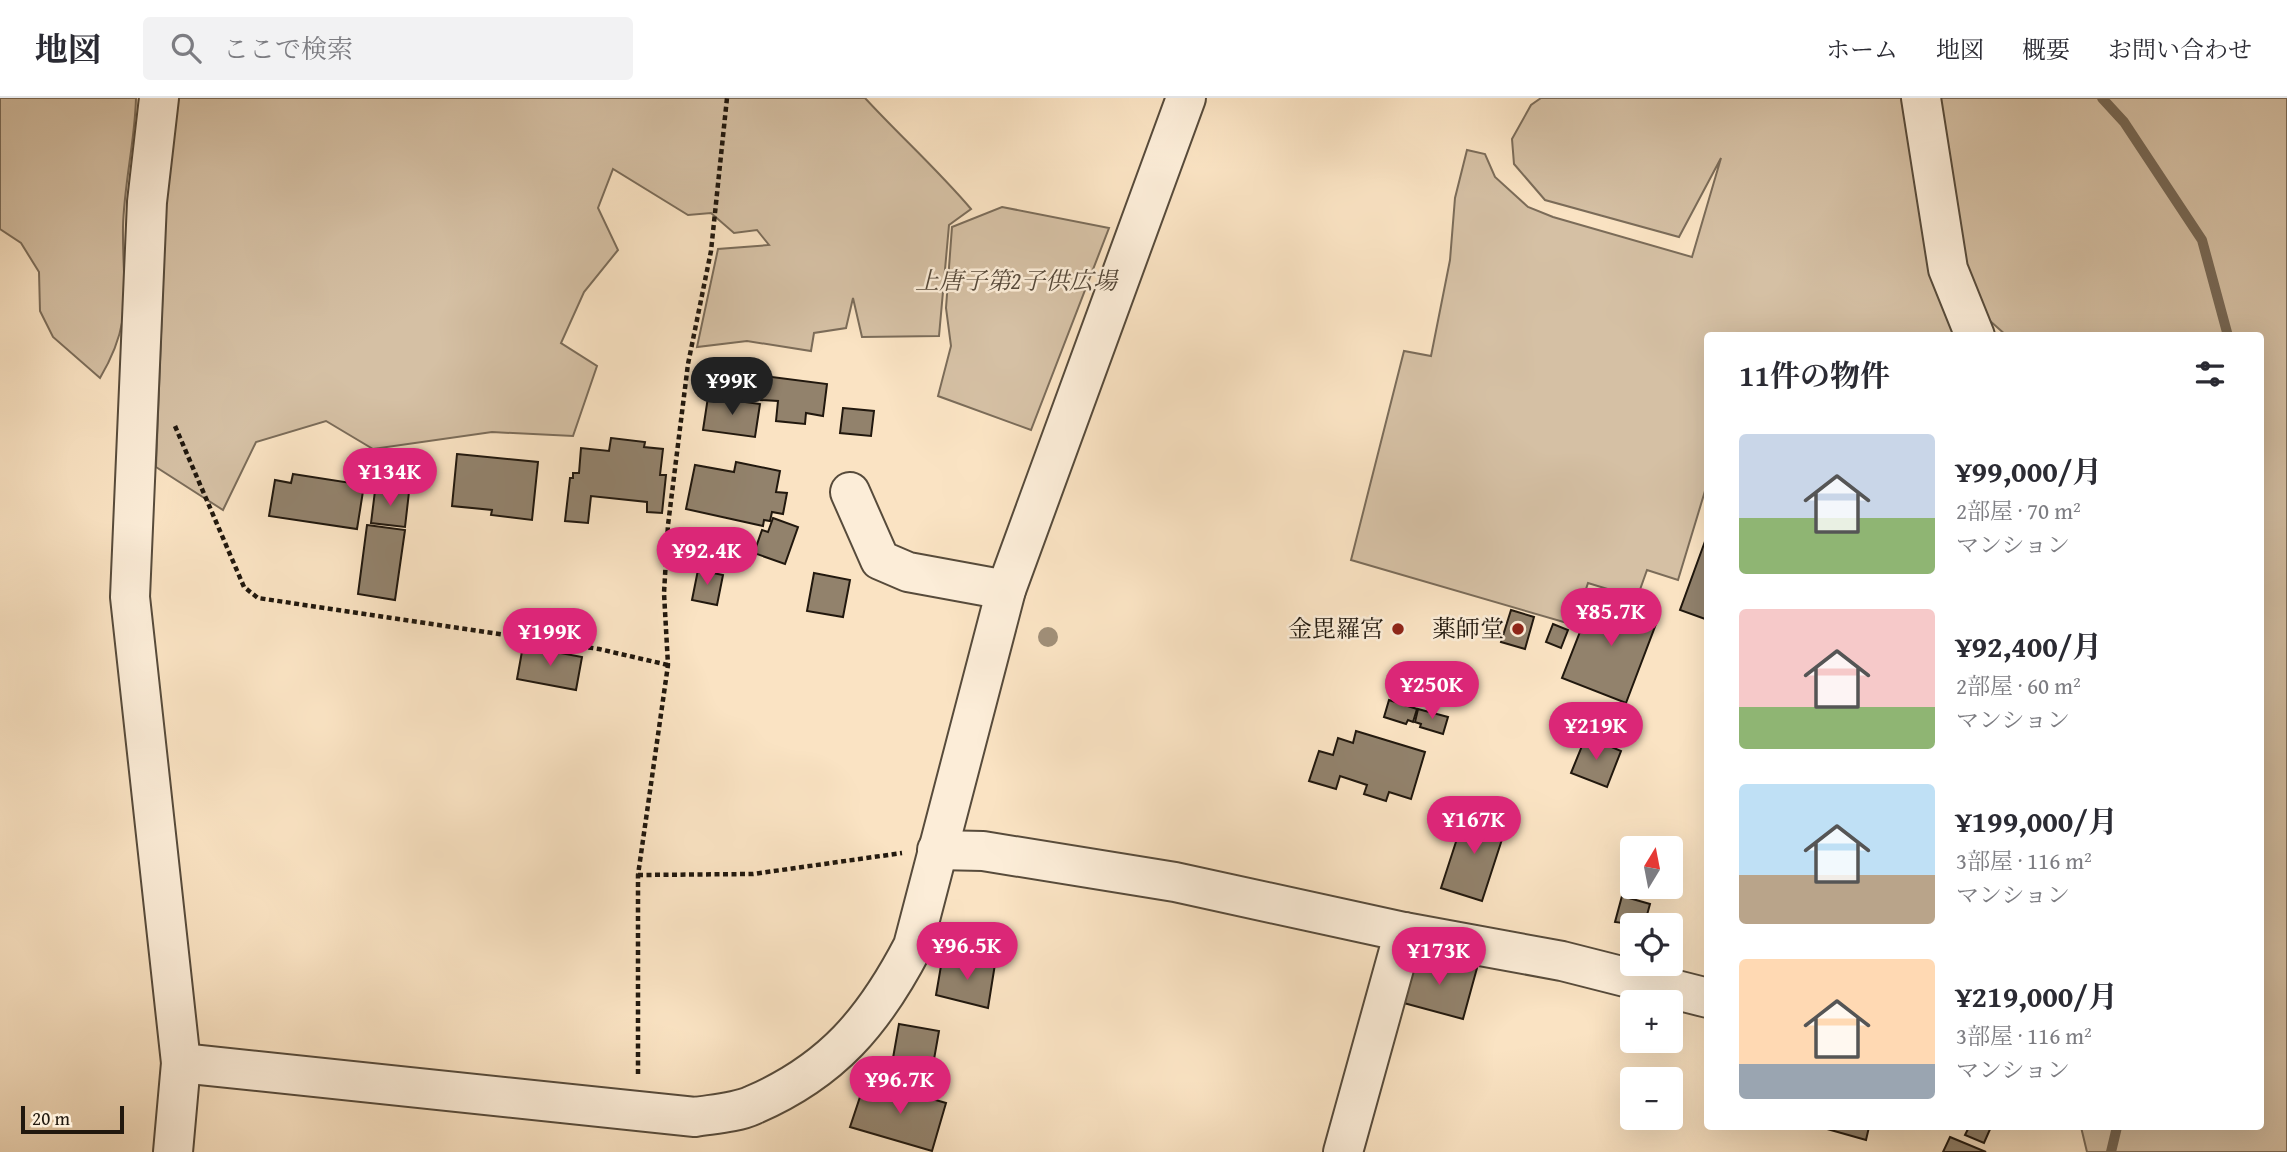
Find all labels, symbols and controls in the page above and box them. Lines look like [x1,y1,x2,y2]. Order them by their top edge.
search box [143,17,633,80]
text: 地図 [35,25,101,73]
icon: search [167,29,205,67]
text: ここで検索 [223,29,353,68]
text: ホーム [1826,32,1898,67]
text: 地図 [1936,32,1984,67]
text: 概要 [2022,32,2070,67]
text: お問い合わせ [2108,32,2252,67]
park label: 上唐子第2子供広場 [915,263,1119,298]
text: 11件の物件 [1739,353,1890,397]
icon: filters [2191,355,2229,393]
pin: ¥99K [691,358,773,417]
text: ¥99K [707,363,757,396]
pin: ¥134K [341,448,439,508]
text: ¥99,000/月 [1956,449,2102,493]
text: ¥134K [359,454,421,487]
icon: home [1795,462,1879,546]
text: 2部屋 · 70 m² [1956,494,2081,527]
pin: ¥92.4K [650,528,764,587]
text: マンション [1956,528,2070,561]
text: ¥92.4K [673,533,741,566]
pin: ¥85.7K [1554,588,1668,648]
text: ¥85.7K [1577,594,1645,627]
pin: ¥199K [501,608,599,668]
place label: 金毘羅宮 [1288,611,1384,646]
place label: 薬師堂 [1432,611,1504,646]
text: ¥199K [519,614,581,647]
marker: 金毘羅宮 [1390,621,1406,637]
marker: 薬師堂 [1510,621,1526,637]
text: ¥92,400/月 [1956,624,2102,668]
icon: home [1795,637,1879,721]
pin: ¥250K [1383,662,1481,721]
text: ¥250K [1401,667,1463,700]
text: 2部屋 · 60 m² [1956,669,2081,702]
pin: ¥219K [1547,702,1645,762]
text: マンション [1956,703,2070,736]
text: ¥219K [1565,708,1627,741]
pin: ¥167K [1425,796,1523,856]
text: ¥199,000/月 [1956,799,2118,843]
text: ¥167K [1443,802,1505,835]
icon: home [1795,812,1879,896]
north arrow [1620,836,1684,900]
map controls [1620,836,1683,1130]
text: 3部屋 · 116 m² [1956,844,2092,877]
text: マンション [1956,878,2070,911]
button: locate [1620,913,1683,976]
pin: ¥96.5K [910,922,1024,982]
text: ¥96.5K [933,928,1001,961]
pin: ¥173K [1390,928,1488,987]
text: ¥173K [1408,933,1470,966]
text: ¥219,000/月 [1956,974,2118,1018]
icon: home [1795,987,1879,1071]
button: + [1620,990,1683,1053]
text: 3部屋 · 116 m² [1956,1019,2092,1052]
text: マンション [1956,1053,2070,1086]
pin: ¥96.7K [843,1056,957,1116]
text: ¥96.7K [866,1062,934,1095]
button: − [1620,1067,1683,1130]
scale bar [21,1103,124,1135]
text: 20 m [32,1104,70,1132]

